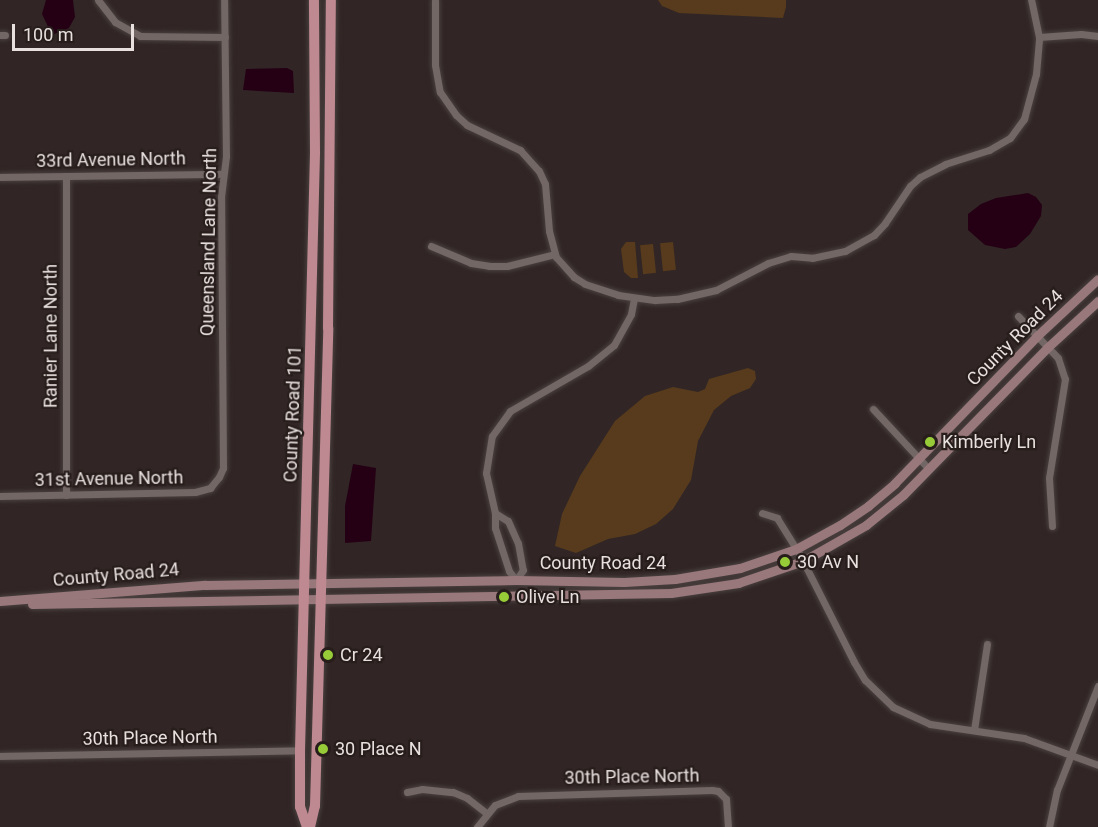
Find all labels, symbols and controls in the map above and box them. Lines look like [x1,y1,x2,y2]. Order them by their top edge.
scale bar [15,12,136,50]
text: 100 m [23,24,74,45]
street label: 33rd Avenue North [36,148,186,172]
street label: Queensland Lane North [197,148,221,336]
street label: Ranier Lane North [40,264,62,408]
street label: County Road 24 [963,286,1067,390]
street label: County Road 101 [280,345,306,483]
place label: Kimberly Ln [942,431,1036,453]
marker: Kimberly Ln [923,435,937,449]
street label: 31st Avenue North [34,467,184,491]
place label: 30 Av N [797,551,859,573]
street label: County Road 24 [540,552,666,574]
marker: 30 Av N [778,555,792,569]
street label: County Road 24 [52,559,180,591]
place label: Olive Ln [516,586,579,608]
marker: Olive Ln [497,590,511,604]
place label: Cr 24 [340,644,383,666]
marker: Cr 24 [321,648,335,662]
street label: 30th Place North [82,726,218,750]
place label: 30 Place N [335,738,421,760]
marker: 30 Place N [316,742,330,756]
street label: 30th Place North [564,765,700,789]

